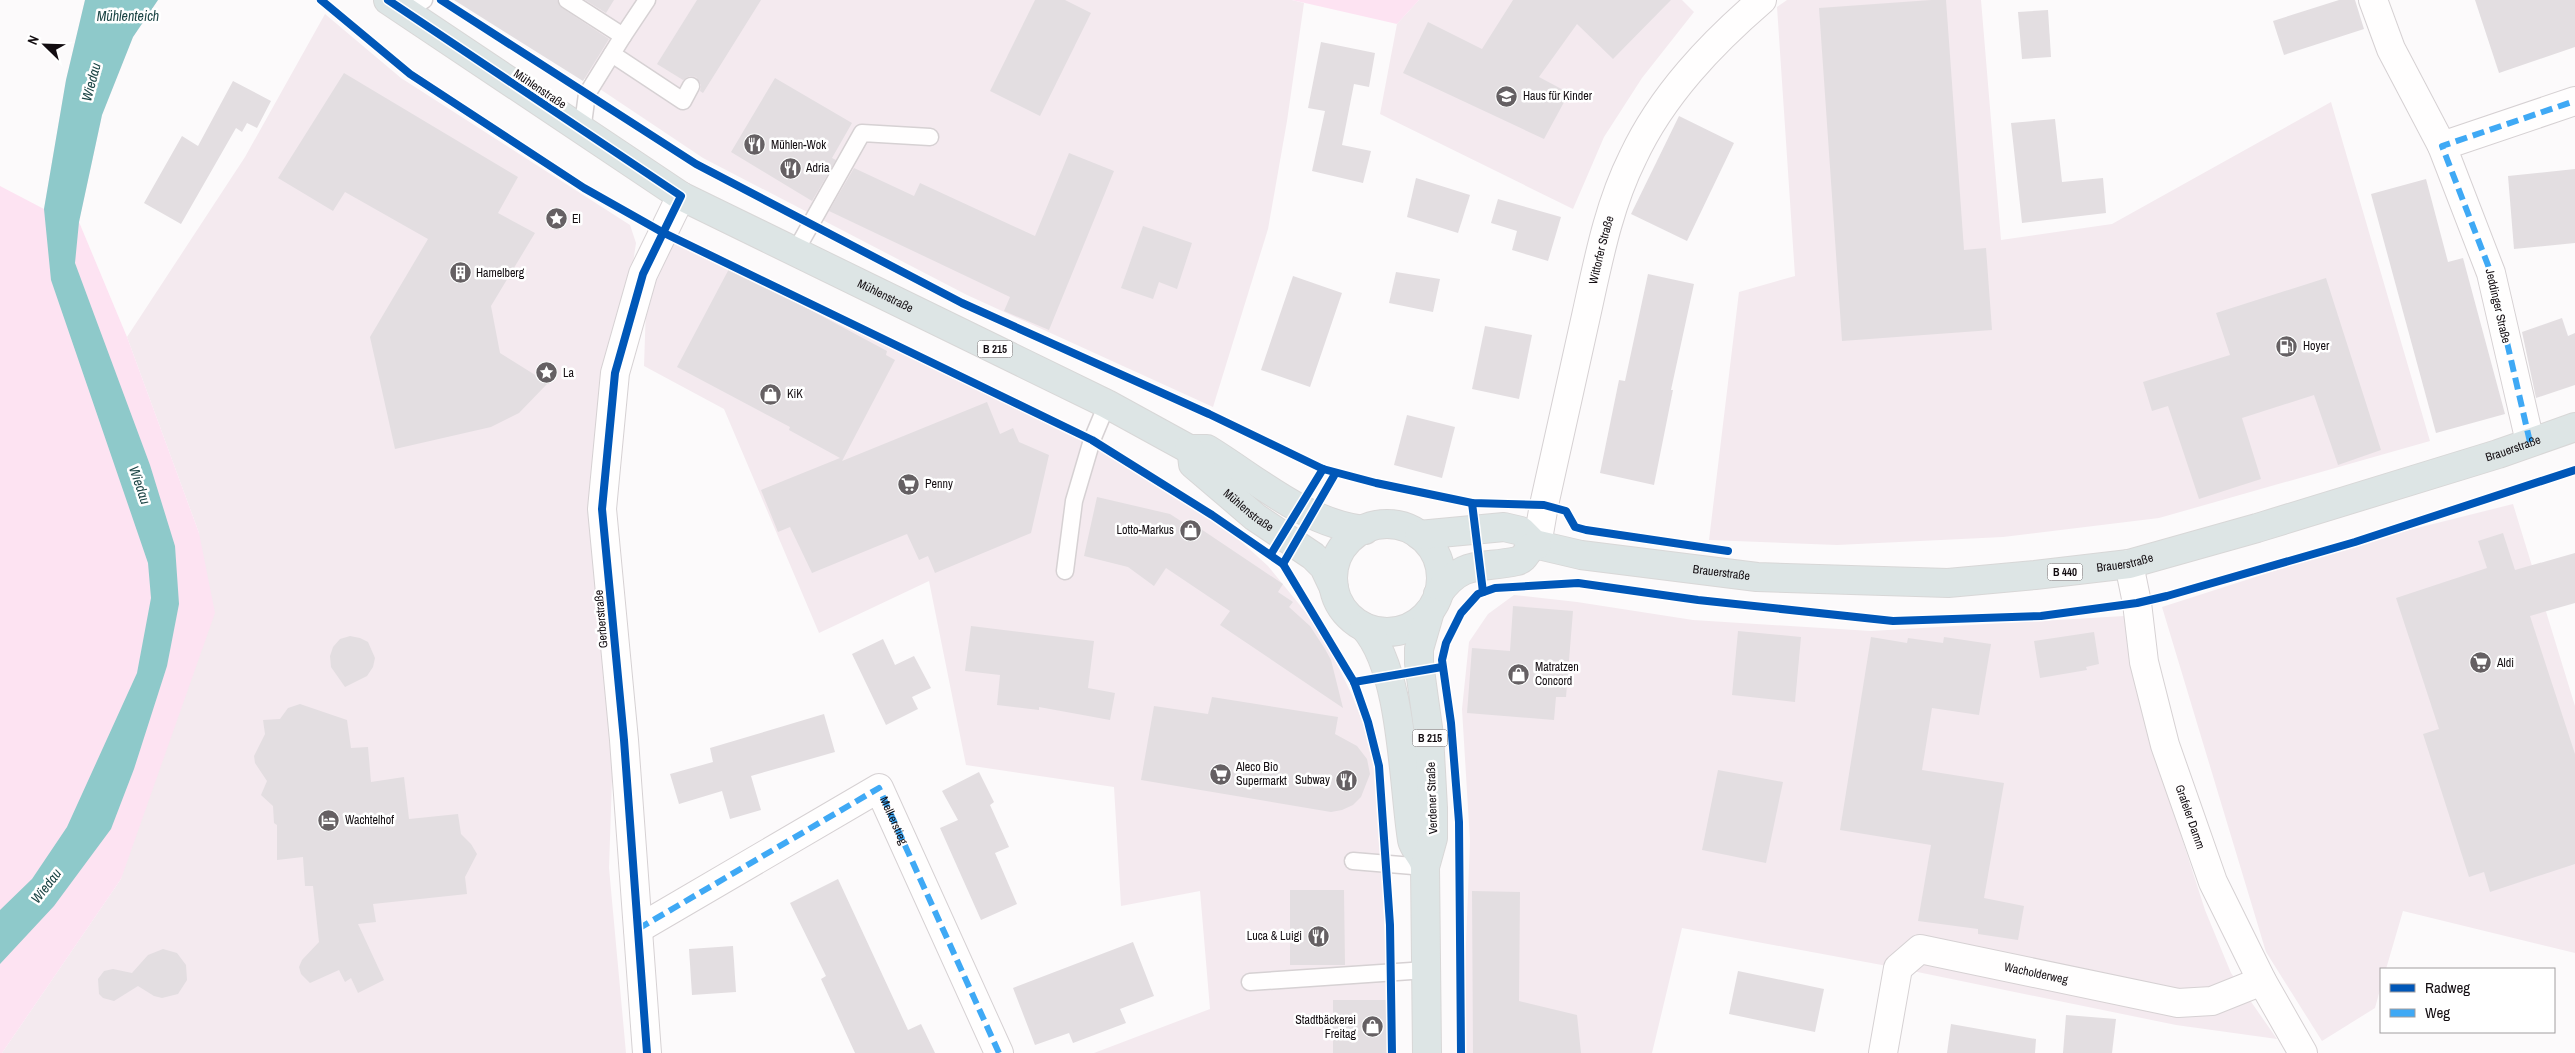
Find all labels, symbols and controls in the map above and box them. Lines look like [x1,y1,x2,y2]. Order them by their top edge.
water label: Mühlenteich [97,7,159,25]
north arrow [20,20,70,70]
text: N [23,33,43,47]
water label: Wiedau [77,60,105,103]
street label: Mühlenstraße [511,66,569,112]
school or university icon: Haus für Kinder [1495,84,1519,108]
place label: Haus für Kinder [1523,88,1593,104]
restaurant icon: Mühlen-Wok [743,133,767,157]
place label: Mühlen-Wok [771,137,826,153]
restaurant icon: Adria [778,156,802,180]
place label: Adria [805,160,830,176]
place icon: El [544,207,568,231]
place label: El [572,211,581,227]
street label: Wittorfer Straße [1585,214,1618,286]
building icon: Hamelberg [448,261,472,285]
place label: Hamelberg [476,265,525,281]
street label: Jeddinger Straße [2482,267,2514,345]
street label: Mühlenstraße [855,275,916,316]
fuel station icon: Hoyer [2275,334,2299,358]
place label: Hoyer [2303,338,2330,354]
road number: B 215 [978,340,1012,358]
place icon: La [535,361,559,385]
place label: La [563,365,574,381]
shop icon: KiK [759,382,783,406]
place label: KiK [787,386,803,402]
street label: Brauerstraße [2483,432,2543,465]
water label: Wiedau [125,463,155,507]
supermarket icon: Penny [897,472,921,496]
place label: Penny [925,476,953,492]
street label: Mühlenstraße [1220,485,1277,535]
shop icon: Lotto-Markus [1178,518,1202,542]
place label: Lotto-Markus [1117,522,1174,538]
street label: Brauerstraße [2096,550,2155,576]
street label: Brauerstraße [1692,561,1751,584]
road number: B 440 [2048,564,2082,580]
street label: Gerberstraße [590,589,612,649]
supermarket icon: Aldi [2469,651,2493,675]
place label: Aldi [2496,655,2514,671]
place label: Matratzen Concord [1535,659,1579,689]
shop icon: Matratzen Concord [1507,662,1531,686]
road number: B 215 [1412,730,1448,746]
place label: Aleco Bio Supermarkt [1235,759,1287,789]
supermarket icon: Aleco Bio Supermarkt [1208,762,1232,786]
street label: Verdener Straße [1423,762,1441,834]
restaurant icon: Subway [1334,768,1358,792]
place label: Subway [1295,772,1330,788]
street label: Grafeler Damm [2171,782,2209,851]
street label: Melkerstieg [876,794,912,848]
hotel icon: Wachtelhof [317,808,341,832]
place label: Wachtelhof [345,812,394,828]
water label: Wiedau [27,864,66,907]
restaurant icon: Luca & Luigi [1306,924,1330,948]
place label: Luca & Luigi [1247,928,1302,944]
street label: Wacholderweg [2003,959,2070,988]
legend [2380,968,2555,1033]
text: Radweg [2425,977,2470,998]
text: Weg [2425,1002,2450,1023]
place label: Stadtbäckerei Freitag [1295,1012,1357,1042]
shop icon: Stadtbäckerei Freitag [1360,1015,1384,1039]

